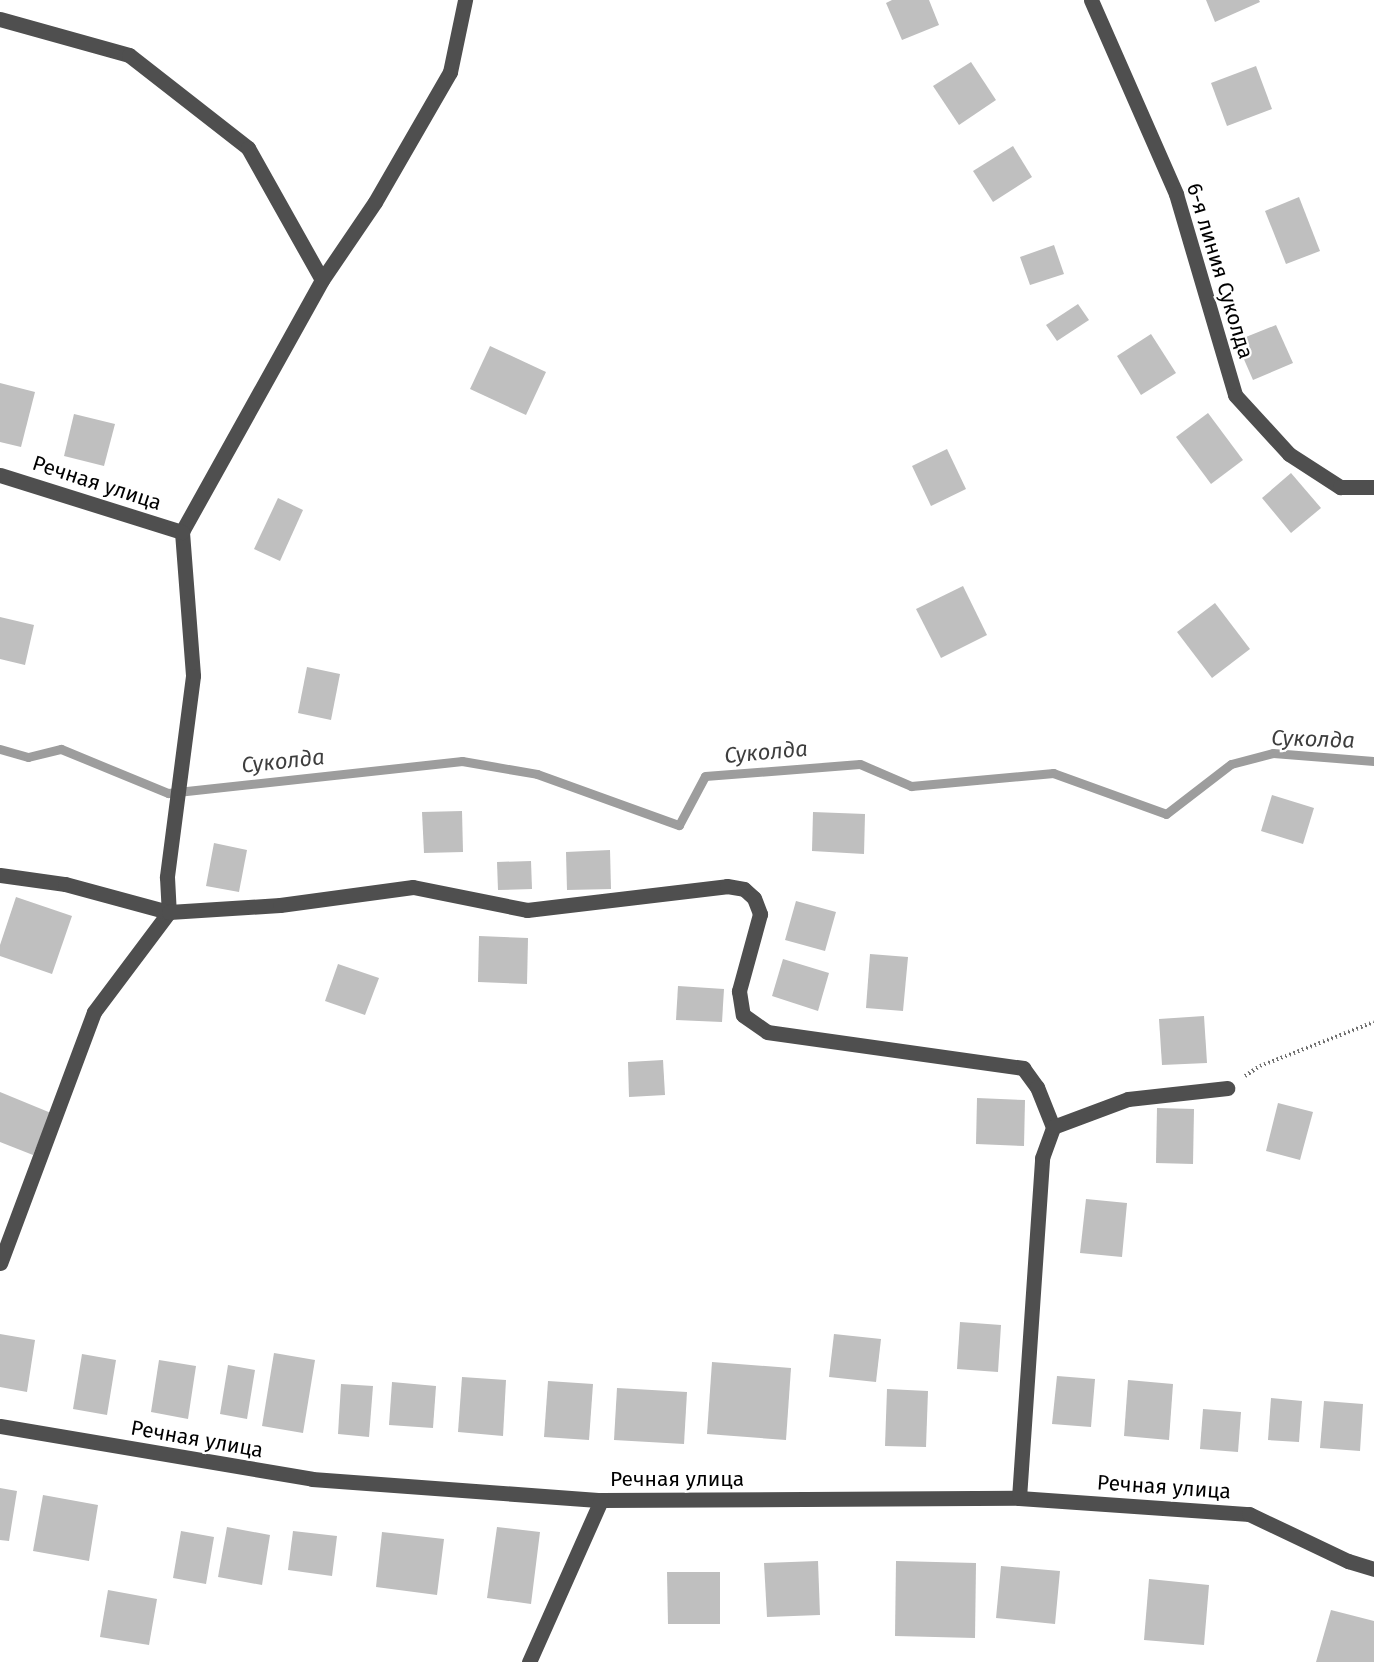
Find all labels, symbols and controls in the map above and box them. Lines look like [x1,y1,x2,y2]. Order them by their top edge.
street label: 6-я линия Суколда [1181,180,1259,362]
street label: Речная улица [29,450,165,516]
water label: Суколда [1271,724,1355,754]
water label: Суколда [723,735,809,769]
water label: Суколда [240,744,326,778]
street label: Речная улица [129,1415,265,1463]
street label: Речная улица [610,1466,744,1492]
street label: Речная улица [1096,1470,1232,1504]

